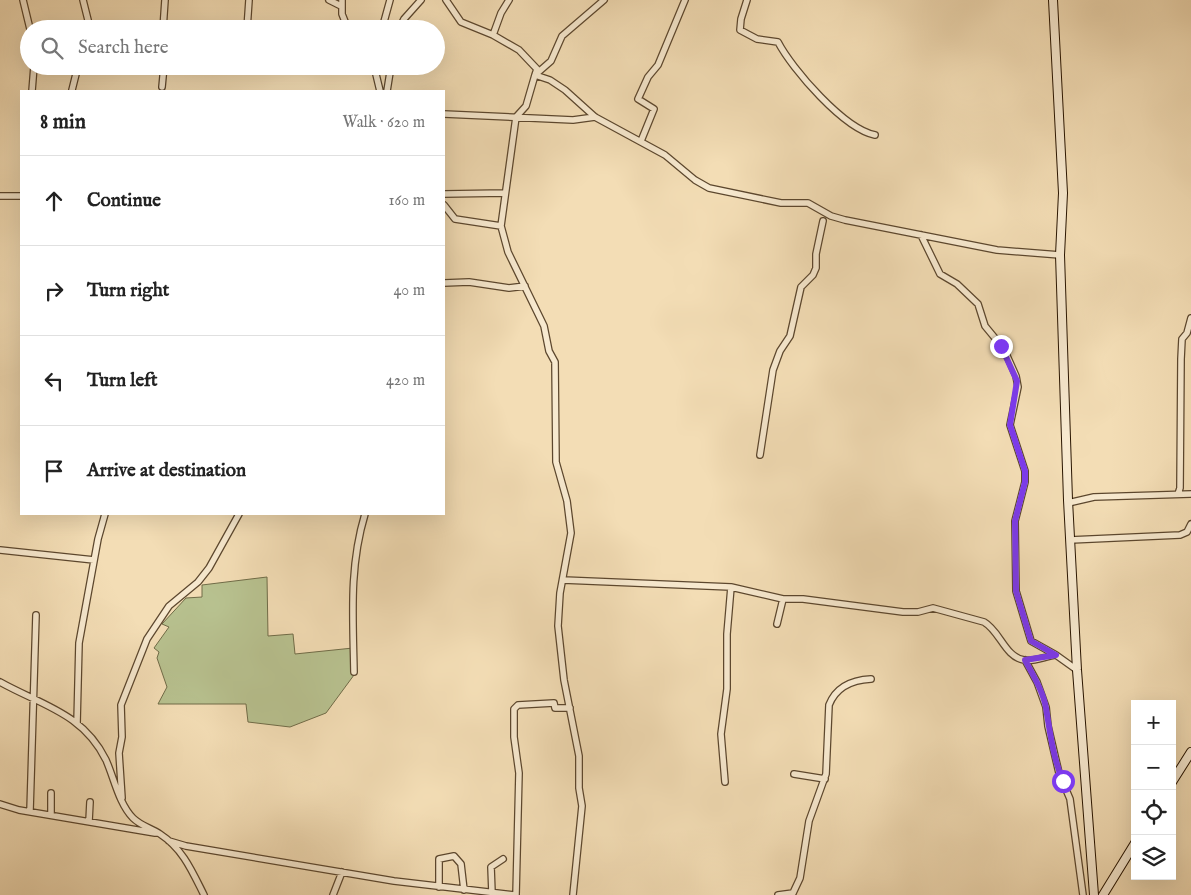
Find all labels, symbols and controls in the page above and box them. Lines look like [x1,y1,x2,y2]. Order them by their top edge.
search box [20,20,445,75]
icon: search [38,34,66,62]
text: Search here [78,36,169,60]
text: 8 min [40,109,86,136]
text: Walk · 620 m [342,113,425,133]
icon: ahead [40,187,68,215]
text: Continue [87,189,161,213]
text: 160 m [389,191,425,211]
icon: right [40,277,68,305]
text: Turn right [87,279,169,303]
text: 40 m [393,281,425,301]
route end [990,335,1013,358]
icon: left [40,367,68,395]
text: Turn left [87,369,158,393]
text: 420 m [386,371,425,391]
icon: arrive [40,457,68,485]
text: Arrive at destination [87,459,246,483]
map controls [1131,700,1176,880]
button: + [1131,700,1176,745]
button: − [1131,745,1176,790]
route start [1052,770,1075,793]
button: locate [1131,790,1176,835]
button: layers [1131,835,1176,880]

